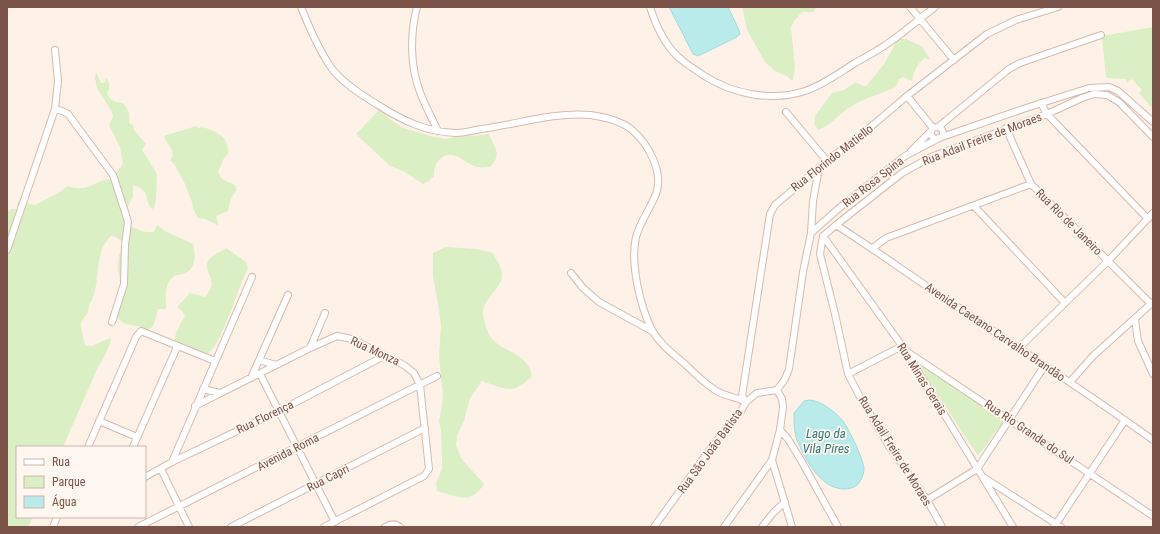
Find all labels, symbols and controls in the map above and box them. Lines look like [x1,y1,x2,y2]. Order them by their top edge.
street label: Rua Adail Freire de Moraes [920,110,1044,168]
street label: Rua Florindo Matiello [788,122,876,194]
street label: Rua Rosa Spina [840,154,906,210]
street label: Rua Rio de Janeiro [1033,186,1105,258]
street label: Avenida Caetano Carvalho Brandão [922,280,1068,384]
street label: Rua Monza [348,334,402,369]
street label: Rua Minas Gerais [894,340,950,418]
street label: Rua Adail Freire de Moraes [855,394,935,508]
street label: Rua Florença [234,397,296,437]
street label: Rua Rio Grande do Sul [982,397,1076,467]
street label: Rua São João Batista [675,406,746,496]
water label: Lago da Vila Pires [802,426,850,456]
street label: Avenida Roma [255,430,321,474]
legend [16,446,146,518]
text: Rua [52,455,70,469]
street label: Rua Capri [305,461,351,495]
text: Parque [52,475,86,489]
text: Água [52,494,77,509]

